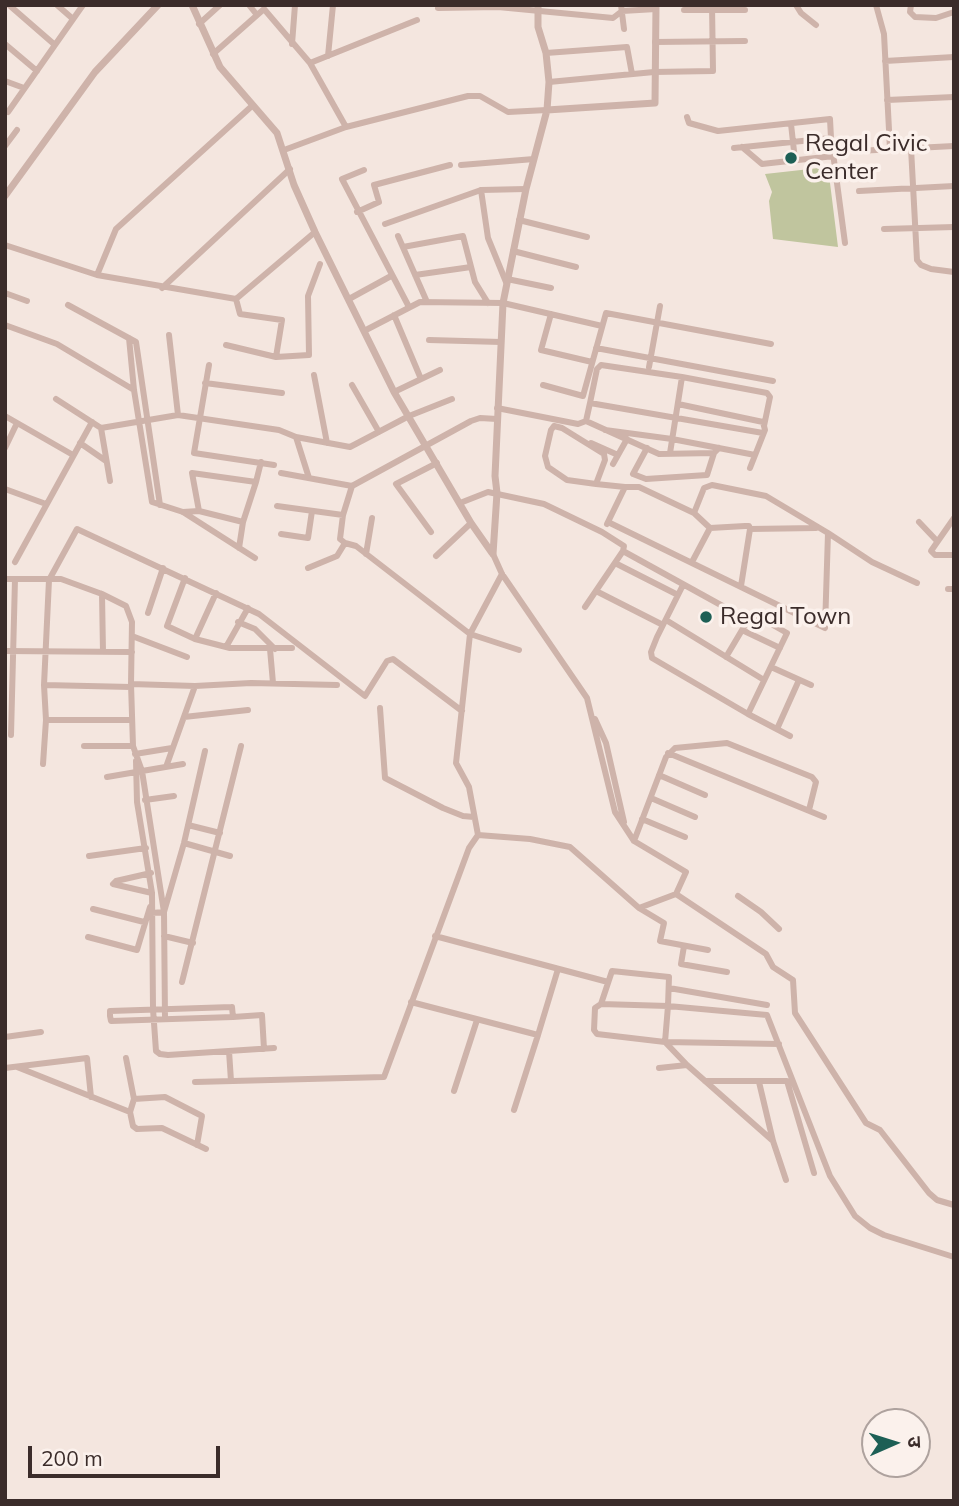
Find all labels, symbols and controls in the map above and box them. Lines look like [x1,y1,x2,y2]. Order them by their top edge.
place label: Regal Civic Center [805,130,928,186]
marker: Regal Civic Center [783,150,799,166]
place label: Regal Town [720,603,851,631]
marker: Regal Town [698,609,714,625]
north arrow [861,1408,931,1478]
scale bar [32,1432,224,1476]
text: उ [903,1436,927,1448]
text: 200 m [41,1445,103,1471]

